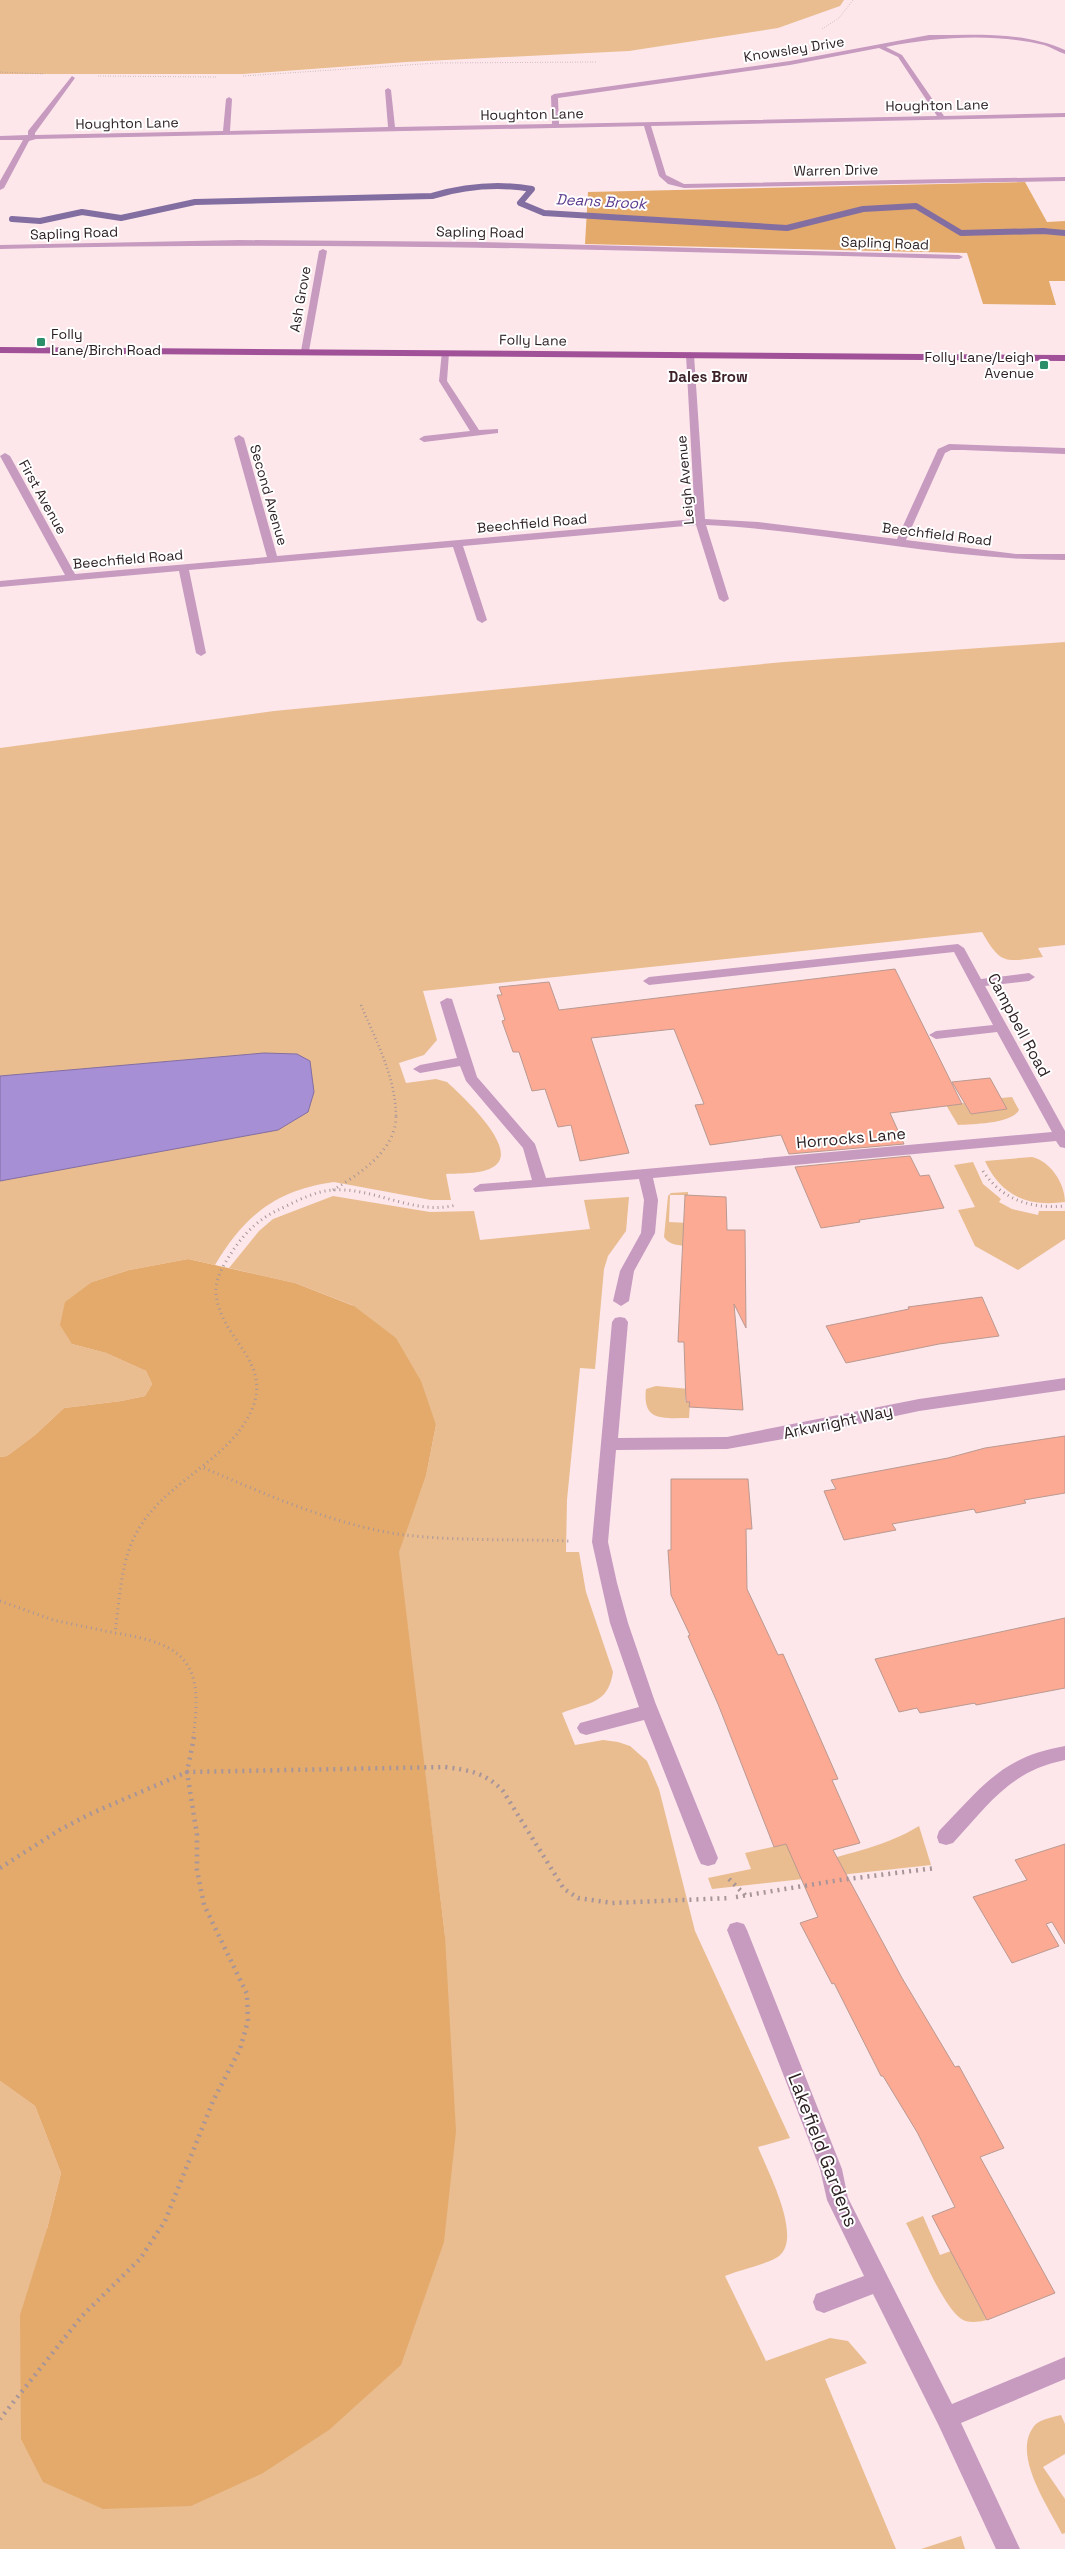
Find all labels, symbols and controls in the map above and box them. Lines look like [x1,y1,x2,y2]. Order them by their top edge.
street label: Knowsley Drive [742,32,846,66]
street label: Houghton Lane [885,95,989,115]
street label: Houghton Lane [480,104,584,124]
street label: Houghton Lane [75,113,179,133]
street label: Warren Drive [794,160,878,180]
water label: Deans Brook [555,189,649,213]
street label: Sapling Road [30,222,118,244]
street label: Sapling Road [436,222,524,242]
street label: Sapling Road [841,232,929,254]
street label: Ash Grove [285,265,315,333]
place label: Folly Lane/Birch Road [51,325,161,359]
street label: Folly Lane [499,330,567,350]
marker: Folly Lane/Birch Road [35,336,47,348]
place label: Folly Lane/Leigh Avenue [924,348,1034,382]
marker: Folly Lane/Leigh Avenue [1038,359,1050,371]
district label: Dales Brow [668,367,748,386]
street label: Leigh Avenue [672,435,698,525]
street label: Second Avenue [246,442,292,548]
street label: First Avenue [15,456,71,538]
street label: Beechfield Road [476,509,588,537]
street label: Beechfield Road [881,518,993,550]
street label: Beechfield Road [72,545,184,573]
street label: Campbell Road [983,970,1055,1080]
street label: Horrocks Lane [795,1123,907,1153]
street label: Arkwright Way [781,1400,895,1444]
street label: Lakefield Gardens [782,2069,864,2231]

